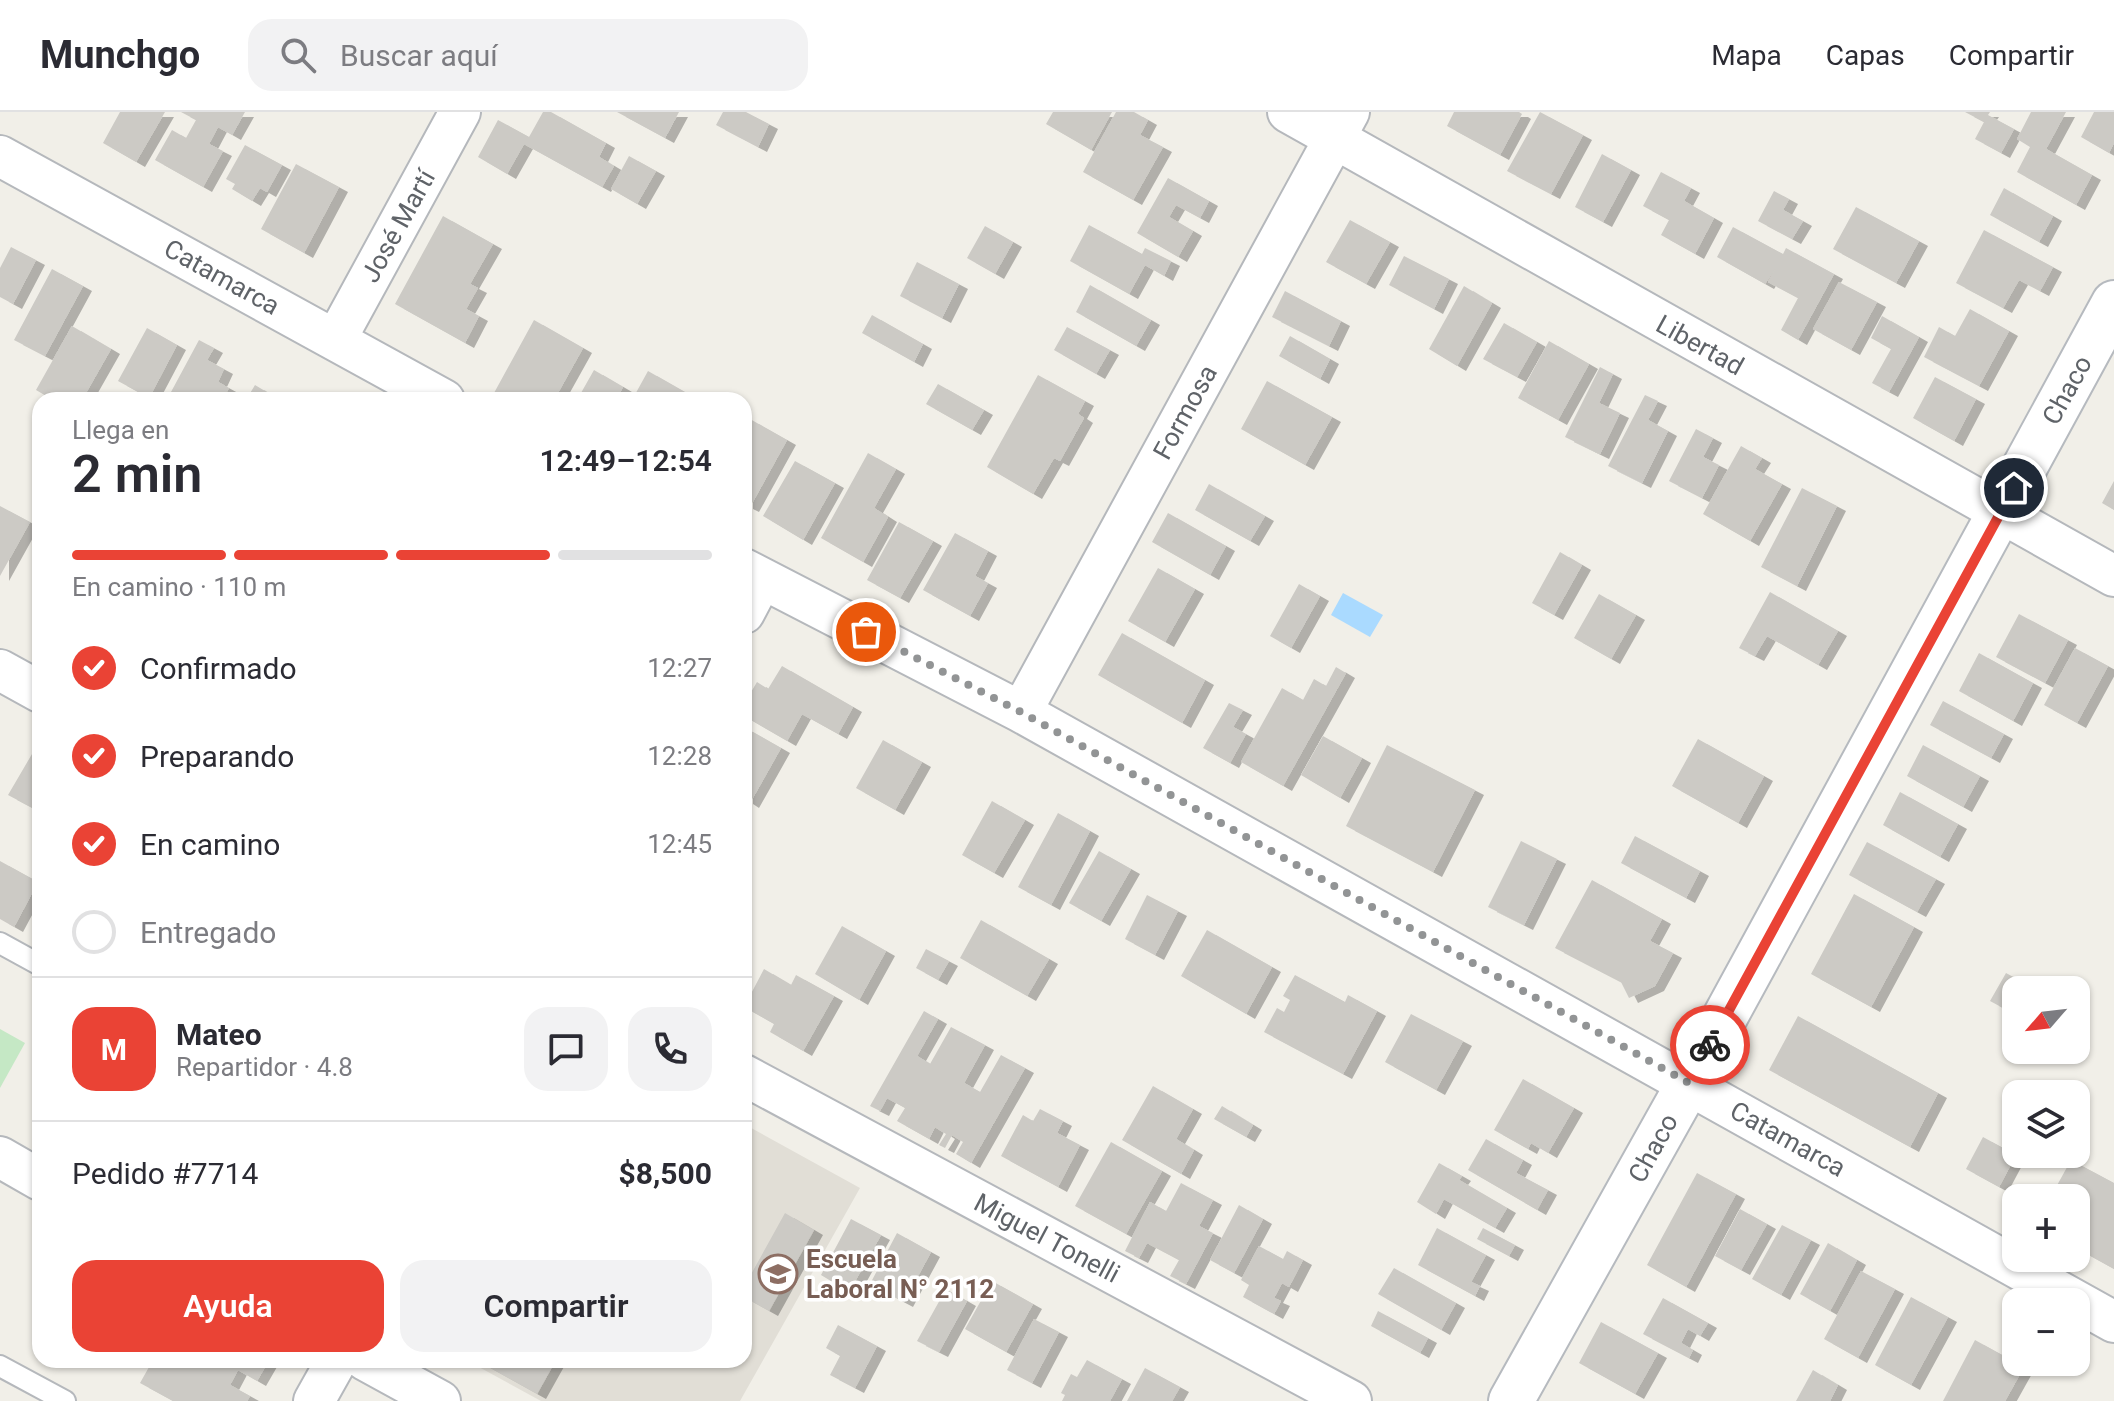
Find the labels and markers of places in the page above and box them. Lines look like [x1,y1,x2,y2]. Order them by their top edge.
pin [1980,454,2048,522]
pin [832,598,900,666]
place label: Escuela Laboral N° 2112 [806,1244,994,1304]
school or university icon: Escuela Laboral N° 2112 [757,1253,799,1295]

